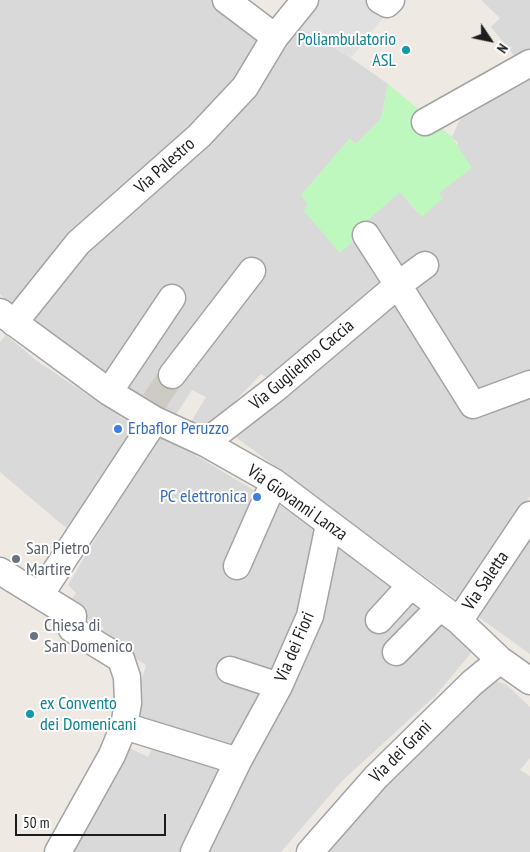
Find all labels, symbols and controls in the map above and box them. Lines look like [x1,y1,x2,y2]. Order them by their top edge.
north arrow [465,15,515,65]
place label: Poliambulatorio ASL [297,29,396,72]
text: N [493,40,512,57]
marker: Poliambulatorio ASL [400,44,412,56]
street label: Via Palestro [130,133,200,199]
street label: Via Guglielmo Caccia [245,315,359,415]
place label: Erbaflor Peruzzo [128,418,229,440]
marker: Erbaflor Peruzzo [112,423,124,435]
street label: Via Giovanni Lanza [243,461,351,545]
place label: PC elettronica [160,486,247,508]
marker: PC elettronica [251,491,263,503]
place label: San Pietro Martire [26,538,90,580]
street label: Via Saletta [458,547,514,615]
marker: San Pietro Martire [10,553,22,565]
street label: Via dei Fiori [271,609,319,685]
place label: Chiesa di San Domenico [44,615,133,658]
marker: Chiesa di San Domenico [28,630,40,642]
place label: ex Convento dei Domenicani [40,693,137,736]
marker: ex Convento dei Domenicani [24,708,36,720]
street label: Via dei Grani [365,716,437,788]
scale bar [18,804,169,836]
text: 50 m [23,813,49,832]

